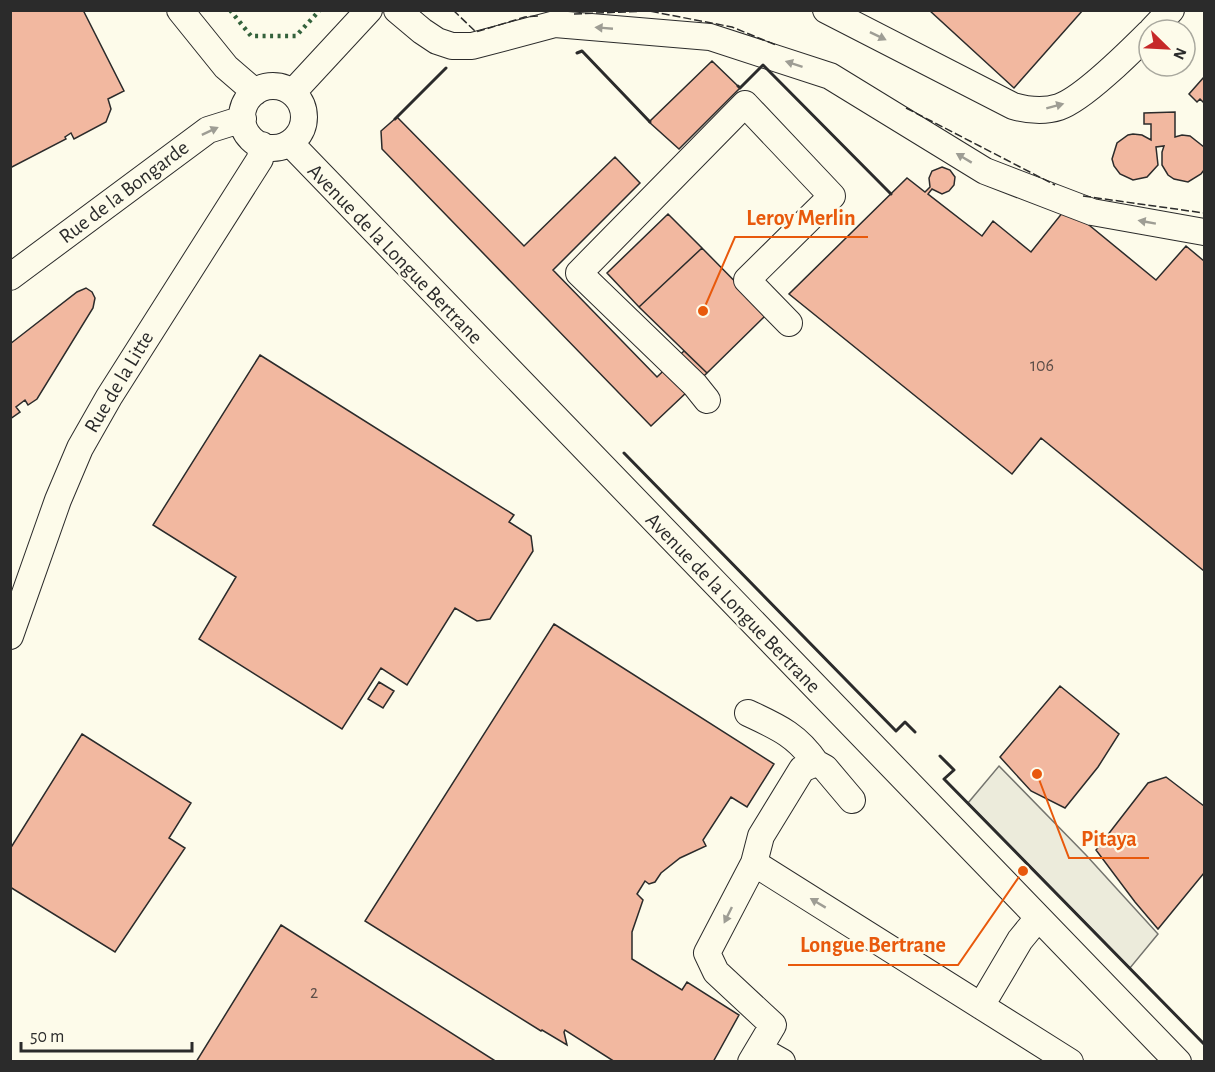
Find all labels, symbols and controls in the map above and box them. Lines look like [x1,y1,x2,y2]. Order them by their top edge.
north arrow [1137,18,1197,78]
one-way arrow [594,23,613,33]
one-way arrow [870,32,887,41]
text: N [1170,45,1189,62]
one-way arrow [785,59,803,69]
one-way arrow [1046,101,1064,110]
one-way arrow [201,126,219,136]
street label: Rue de la Bongarde [55,137,193,247]
one-way arrow [956,153,972,164]
street label: Avenue de la Longue Bertrane [304,160,486,348]
callout: Leroy Merlin [735,197,868,237]
text: Leroy Merlin [746,207,856,230]
one-way arrow [1137,217,1156,226]
street label: Rue de la Litte [81,328,157,436]
house number: 106 [1030,357,1054,375]
street label: Avenue de la Longue Bertrane [642,509,824,697]
callout: Pitaya [1069,818,1149,858]
text: Pitaya [1081,828,1137,851]
one-way arrow [809,898,826,908]
one-way arrow [723,907,732,924]
callout: Longue Bertrane [788,925,958,965]
text: Longue Bertrane [800,934,946,956]
house number: 2 [310,984,318,1002]
scale bar [21,1015,192,1053]
text: 50 m [30,1028,64,1046]

